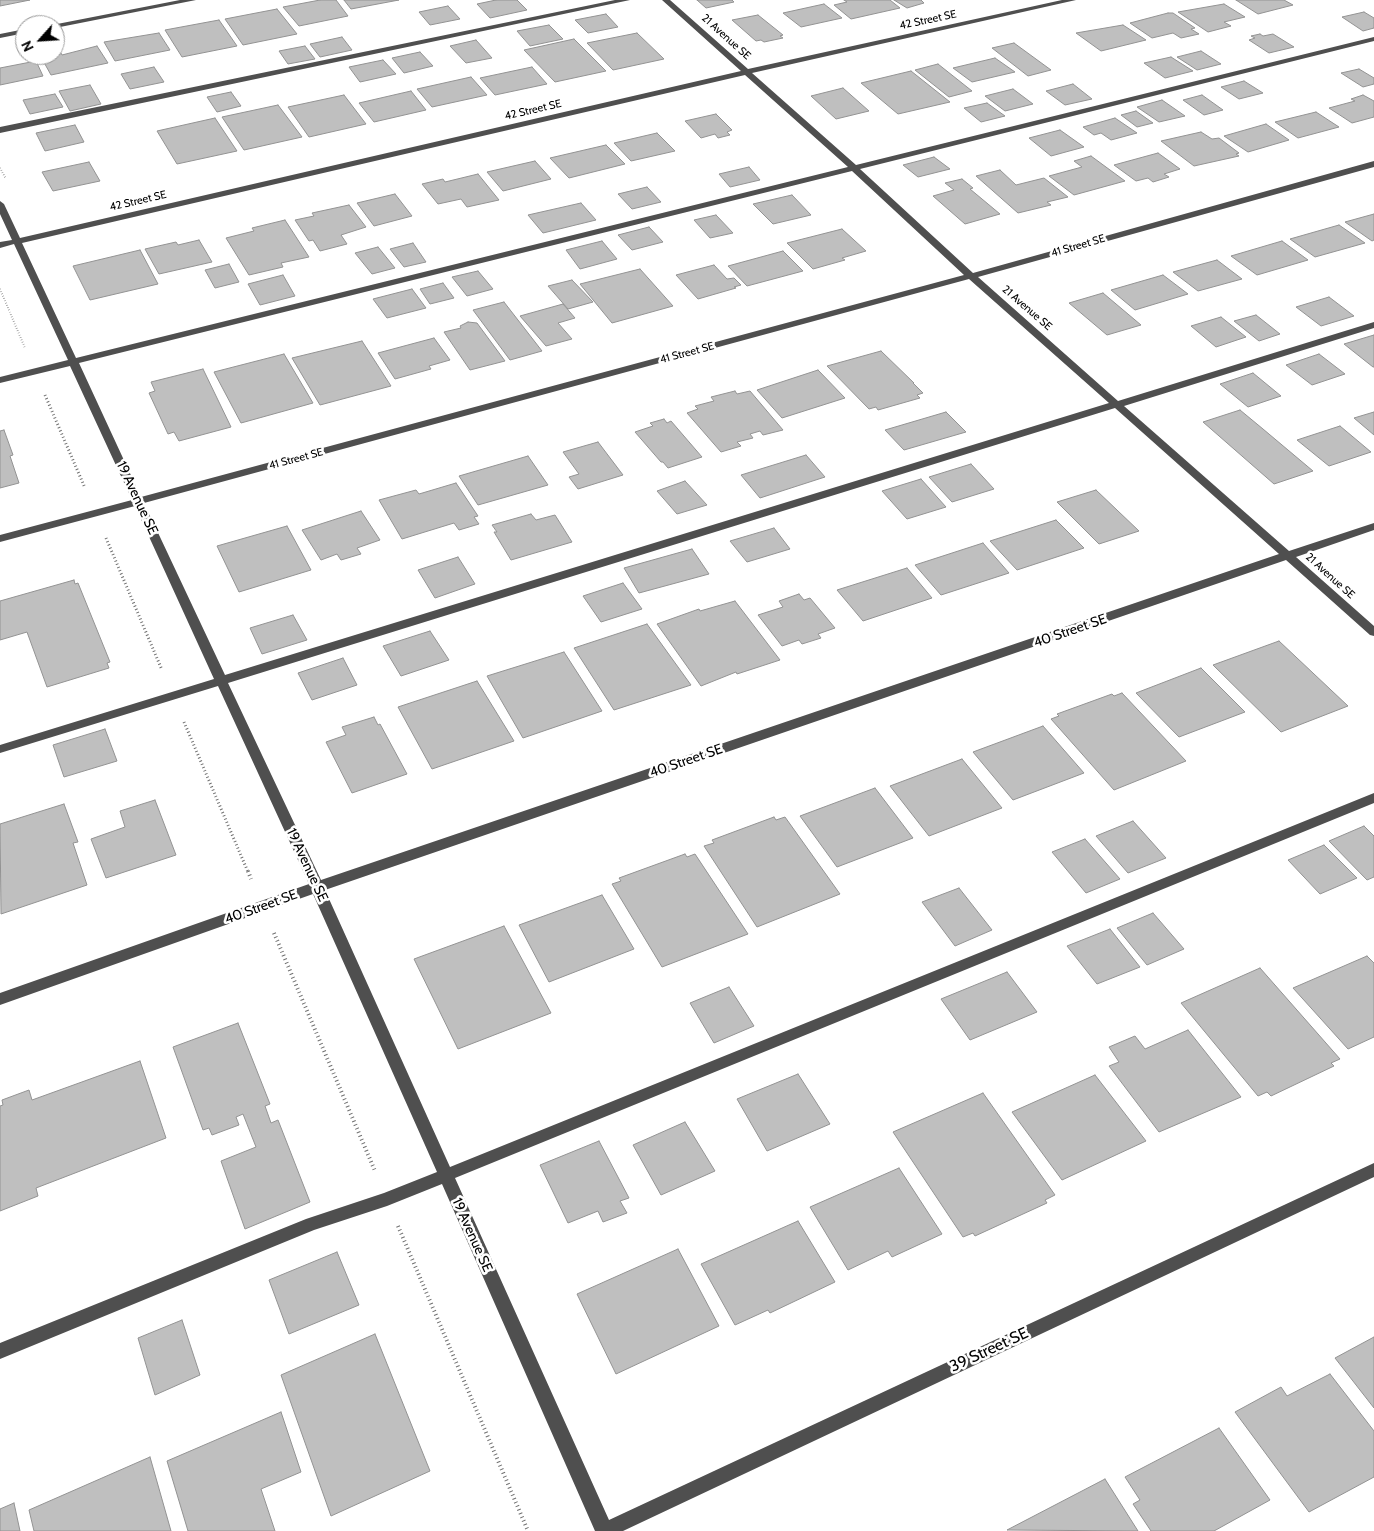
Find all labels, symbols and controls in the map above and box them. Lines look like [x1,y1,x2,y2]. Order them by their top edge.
street label: 42 Street SE [898,8,958,32]
street label: 21 Avenue SE [699,11,753,63]
north arrow [15,15,65,65]
text: N [17,38,38,55]
street label: 42 Street SE [503,97,563,123]
street label: 42 Street SE [108,188,168,214]
street label: 41 Street SE [1049,232,1107,260]
street label: 21 Avenue SE [999,283,1055,333]
street label: 41 Street SE [658,339,716,367]
street label: 41 Street SE [267,445,325,473]
street label: 19 Avenue SE [113,459,161,537]
street label: 21 Avenue SE [1303,550,1357,602]
street label: 40 Street SE [1031,611,1109,651]
street label: 40 Street SE [647,741,725,781]
street label: 19 Avenue SE [283,826,331,904]
street label: 40 Street SE [222,886,300,928]
street label: 19 Avenue SE [448,1195,496,1275]
street label: 39 Street SE [947,1323,1031,1377]

